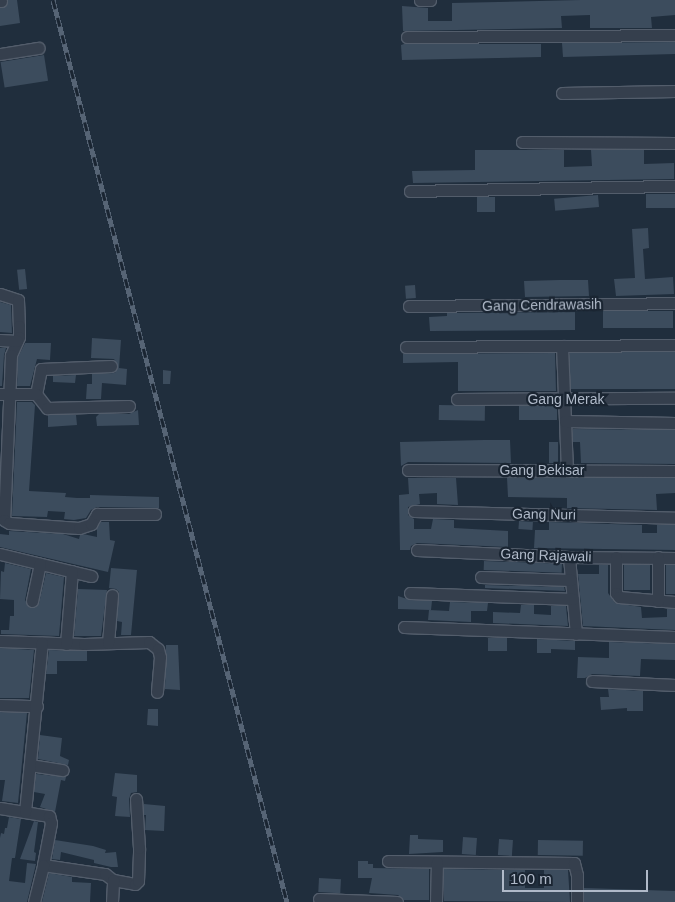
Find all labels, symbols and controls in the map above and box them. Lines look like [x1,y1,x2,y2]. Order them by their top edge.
street label: Gang Cendrawasih [482,296,602,314]
street label: Gang Merak [527,391,605,407]
street label: Gang Bekisar [500,462,584,478]
street label: Gang Nuri [512,505,576,523]
street label: Gang Rajawali [500,545,592,565]
scale bar [505,860,651,892]
text: 100 m [510,870,552,887]

